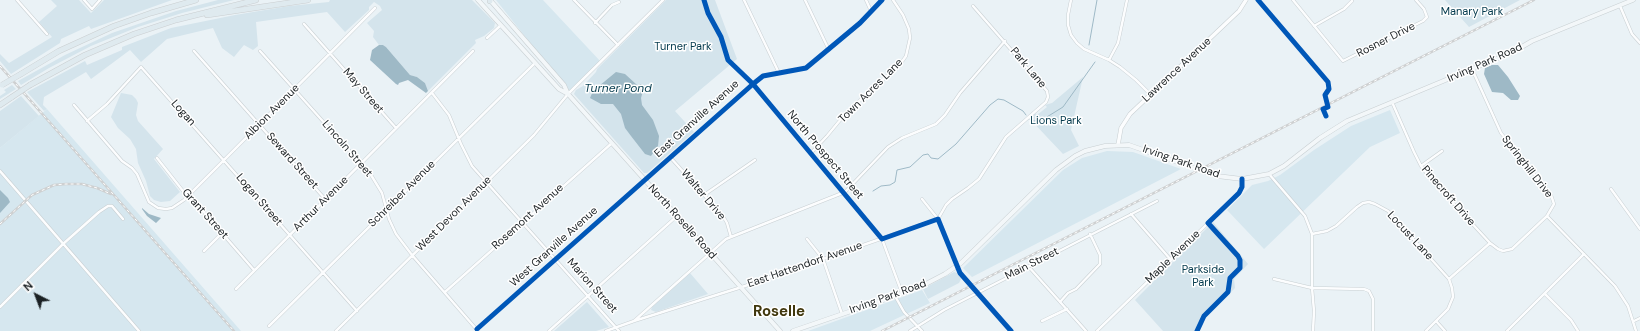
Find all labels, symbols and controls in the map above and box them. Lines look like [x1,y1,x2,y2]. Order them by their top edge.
park label: Manary Park [1441,5,1503,19]
street label: Rosner Drive [1355,20,1417,60]
street label: Lawrence Avenue [1140,35,1214,105]
park label: Turner Park [654,40,712,54]
street label: Irving Park Road [1445,41,1525,85]
street label: Park Lane [1007,45,1049,91]
street label: Town Acres Lane [836,56,906,126]
street label: May Street [340,66,386,116]
street label: East Granville Avenue [652,78,742,160]
street label: Albion Avenue [242,82,302,142]
water label: Turner Pond [584,82,652,96]
street label: Logan [168,97,198,129]
street label: North Prospect Street [784,108,866,202]
park label: Lions Park [1030,114,1082,128]
street label: Lincoln Street [319,118,375,180]
street label: Seward Street [263,130,321,192]
street label: Springhill Drive [1499,133,1555,201]
street label: Irving Park Road [1141,143,1221,181]
street label: Schreiber Avenue [366,158,438,230]
street label: Pinecroft Drive [1418,163,1478,229]
street label: Walter Drive [678,167,728,223]
street label: Logan Street [233,171,285,229]
street label: Arthur Avenue [291,174,351,234]
street label: West Devon Avenue [414,174,494,254]
street label: Rosemont Avenue [489,181,567,253]
street label: North Roselle Road [645,182,719,262]
street label: Grant Street [179,186,231,242]
street label: West Granville Avenue [507,204,601,290]
street label: Locust Lane [1384,209,1436,263]
street label: Maple Avenue [1143,228,1203,286]
street label: East Hattendorf Avenue [746,239,864,291]
street label: Main Street [1003,245,1061,283]
street label: Marion Street [564,256,620,316]
park label: Parkside Park [1182,263,1224,289]
north arrow [16,275,56,315]
street label: Irving Park Road [848,277,928,317]
text: N [20,278,36,294]
district label: Roselle [753,303,805,321]

